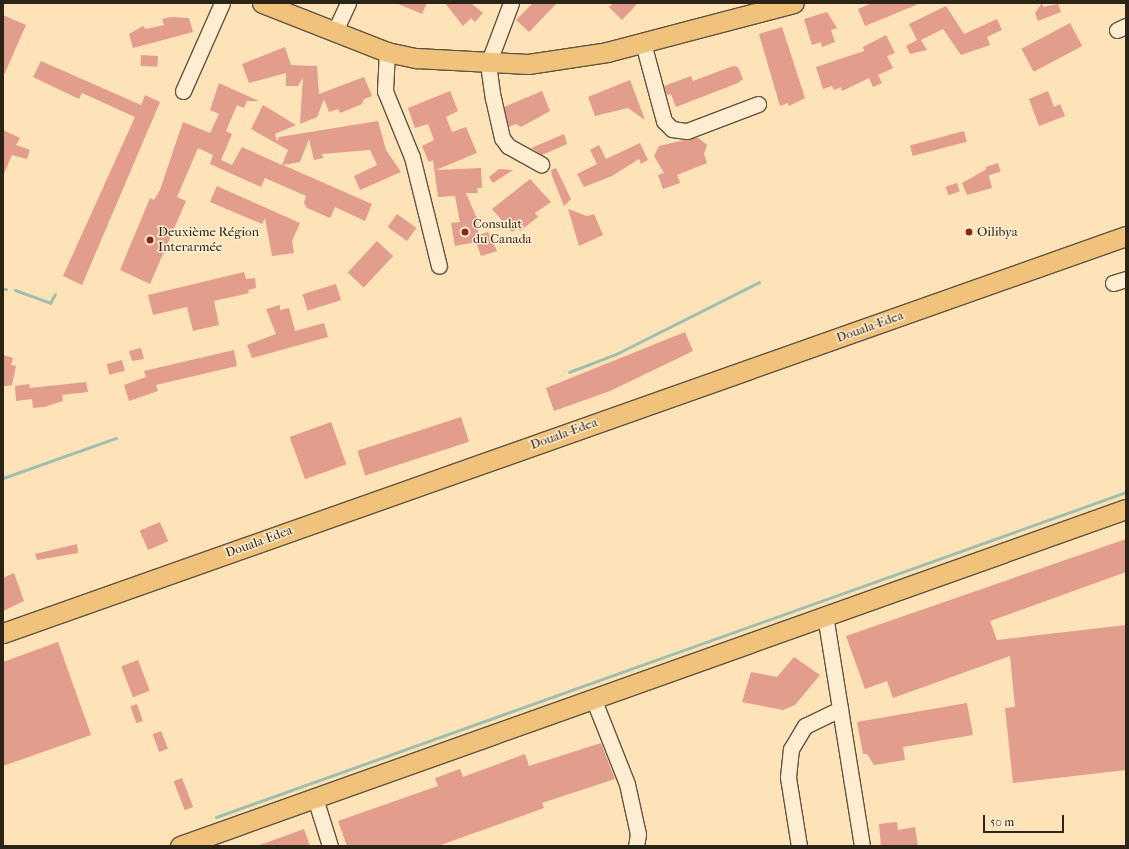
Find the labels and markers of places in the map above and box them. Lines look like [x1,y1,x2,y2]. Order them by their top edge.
place label: Consulat du Canada [473,217,532,248]
place label: Oilibya [977,224,1018,240]
place label: Deuxième Région Interarmée [158,225,259,256]
marker: Consulat du Canada [460,227,470,237]
marker: Oilibya [964,227,974,237]
marker: Deuxième Région Interarmée [145,235,155,245]

